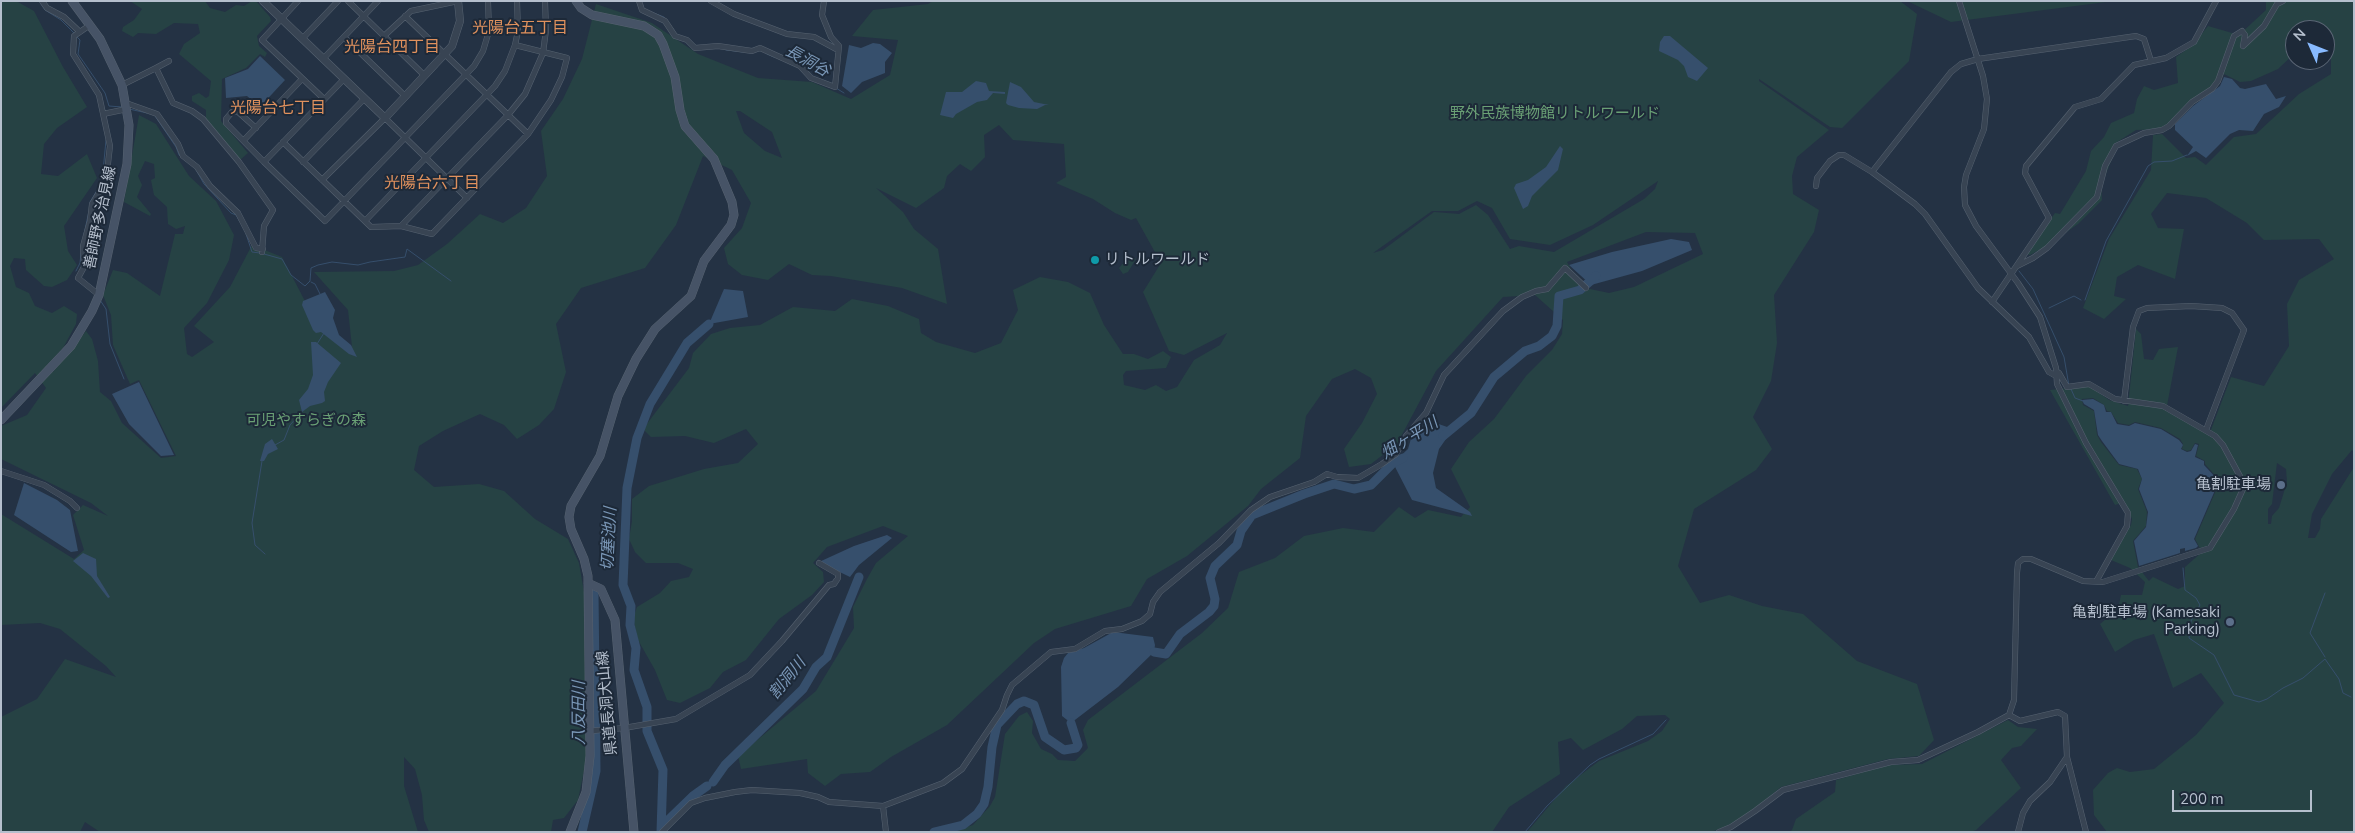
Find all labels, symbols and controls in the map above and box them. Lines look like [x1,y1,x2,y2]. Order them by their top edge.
district label: 光陽台五丁目 [472,19,568,39]
north arrow [2285,20,2335,70]
text: N [2289,25,2310,45]
district label: 光陽台四丁目 [344,38,440,58]
water label: 長洞谷 [781,42,833,82]
district label: 光陽台七丁目 [230,99,326,119]
park label: 野外民族博物館リトルワールド [1450,105,1660,123]
street label: 善師野多治見線 [81,165,121,271]
district label: 光陽台六丁目 [384,174,480,194]
place label: リトルワールド [1105,251,1210,269]
marker: リトルワールド [1089,254,1101,266]
park label: 可児やすらぎの森 [246,412,366,430]
water label: 畑ヶ平川 [1378,414,1442,464]
place label: 亀割駐車場 [2196,476,2271,494]
marker: 亀割駐車場 [2275,479,2287,491]
water label: 切塞池川 [599,507,621,571]
place label: 亀割駐車場 (Kamesaki Parking) [2072,604,2220,639]
marker: 亀割駐車場 (Kamesaki Parking) [2224,616,2236,628]
street label: 県道長洞犬山線 [594,650,622,756]
water label: 割洞川 [765,654,811,704]
water label: 八反田川 [570,681,590,745]
scale bar [2175,780,2315,812]
text: 200 m [2180,789,2224,809]

